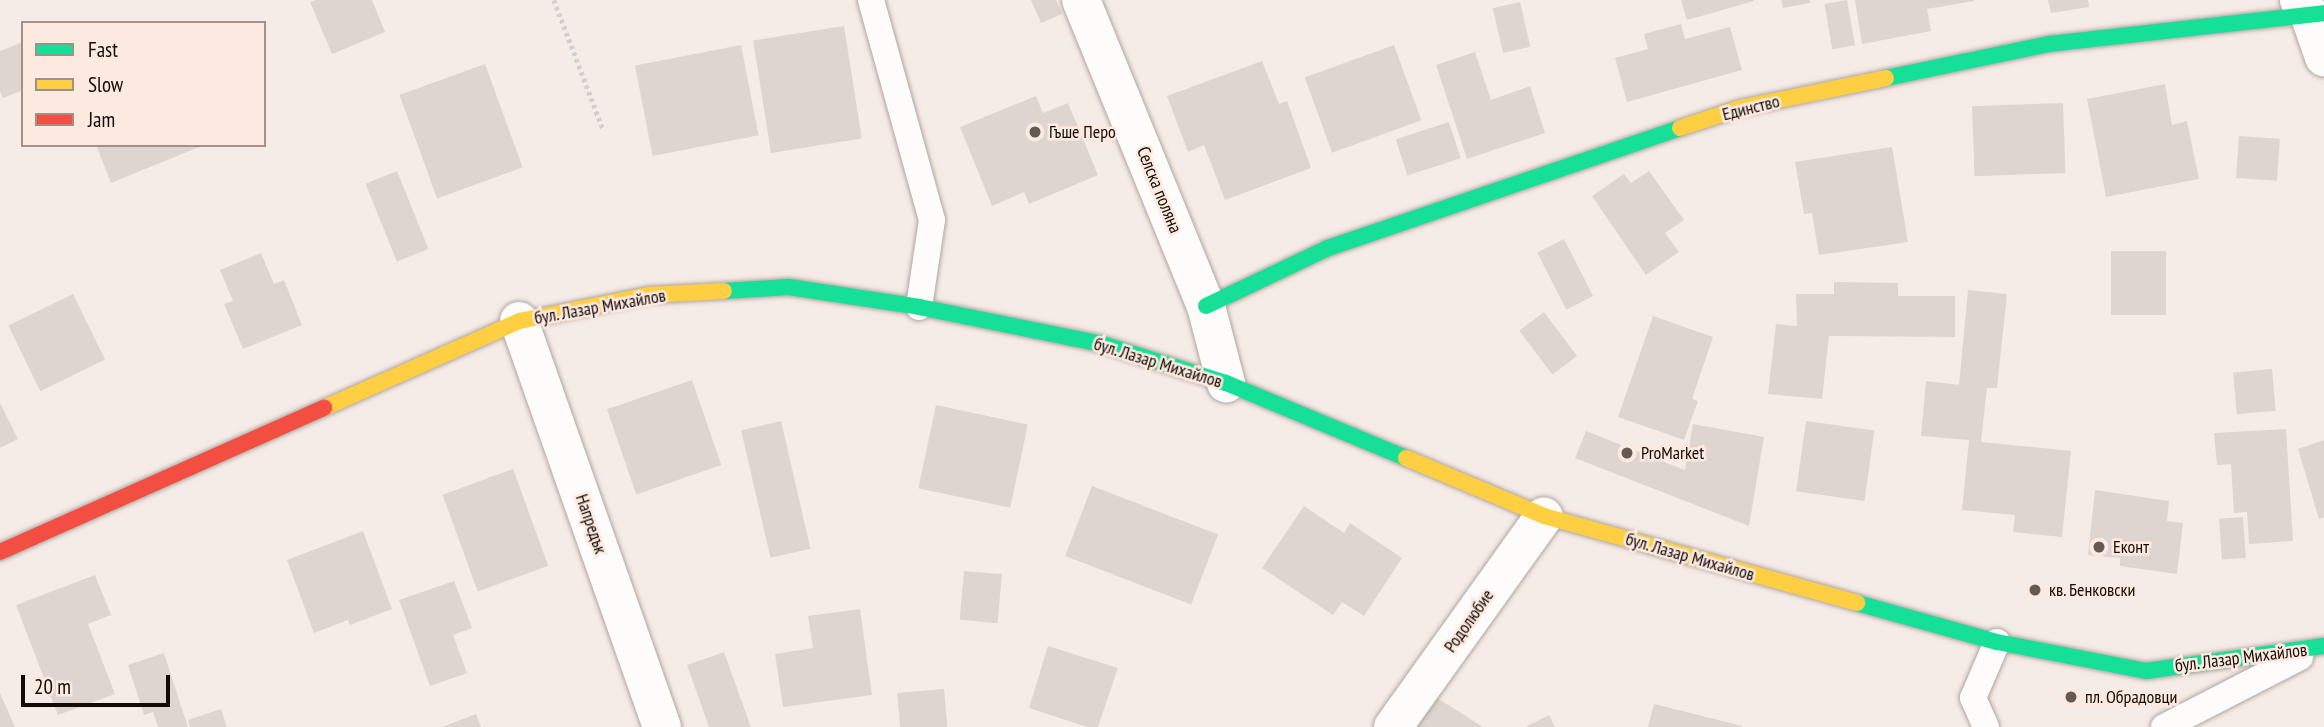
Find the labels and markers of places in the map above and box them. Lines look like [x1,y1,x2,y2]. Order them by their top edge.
place label: Гъше Перо [1049,121,1116,143]
marker: Гъше Перо [1027,124,1043,140]
place label: ProMarket [1641,442,1704,464]
marker: ProMarket [1619,445,1635,461]
place label: Еконт [2113,536,2149,558]
marker: Еконт [2091,539,2107,555]
place label: кв. Бенковски [2049,579,2137,601]
marker: кв. Бенковски [2027,582,2043,598]
place label: пл. Обрадовци [2085,686,2179,708]
marker: пл. Обрадовци [2063,689,2079,705]

